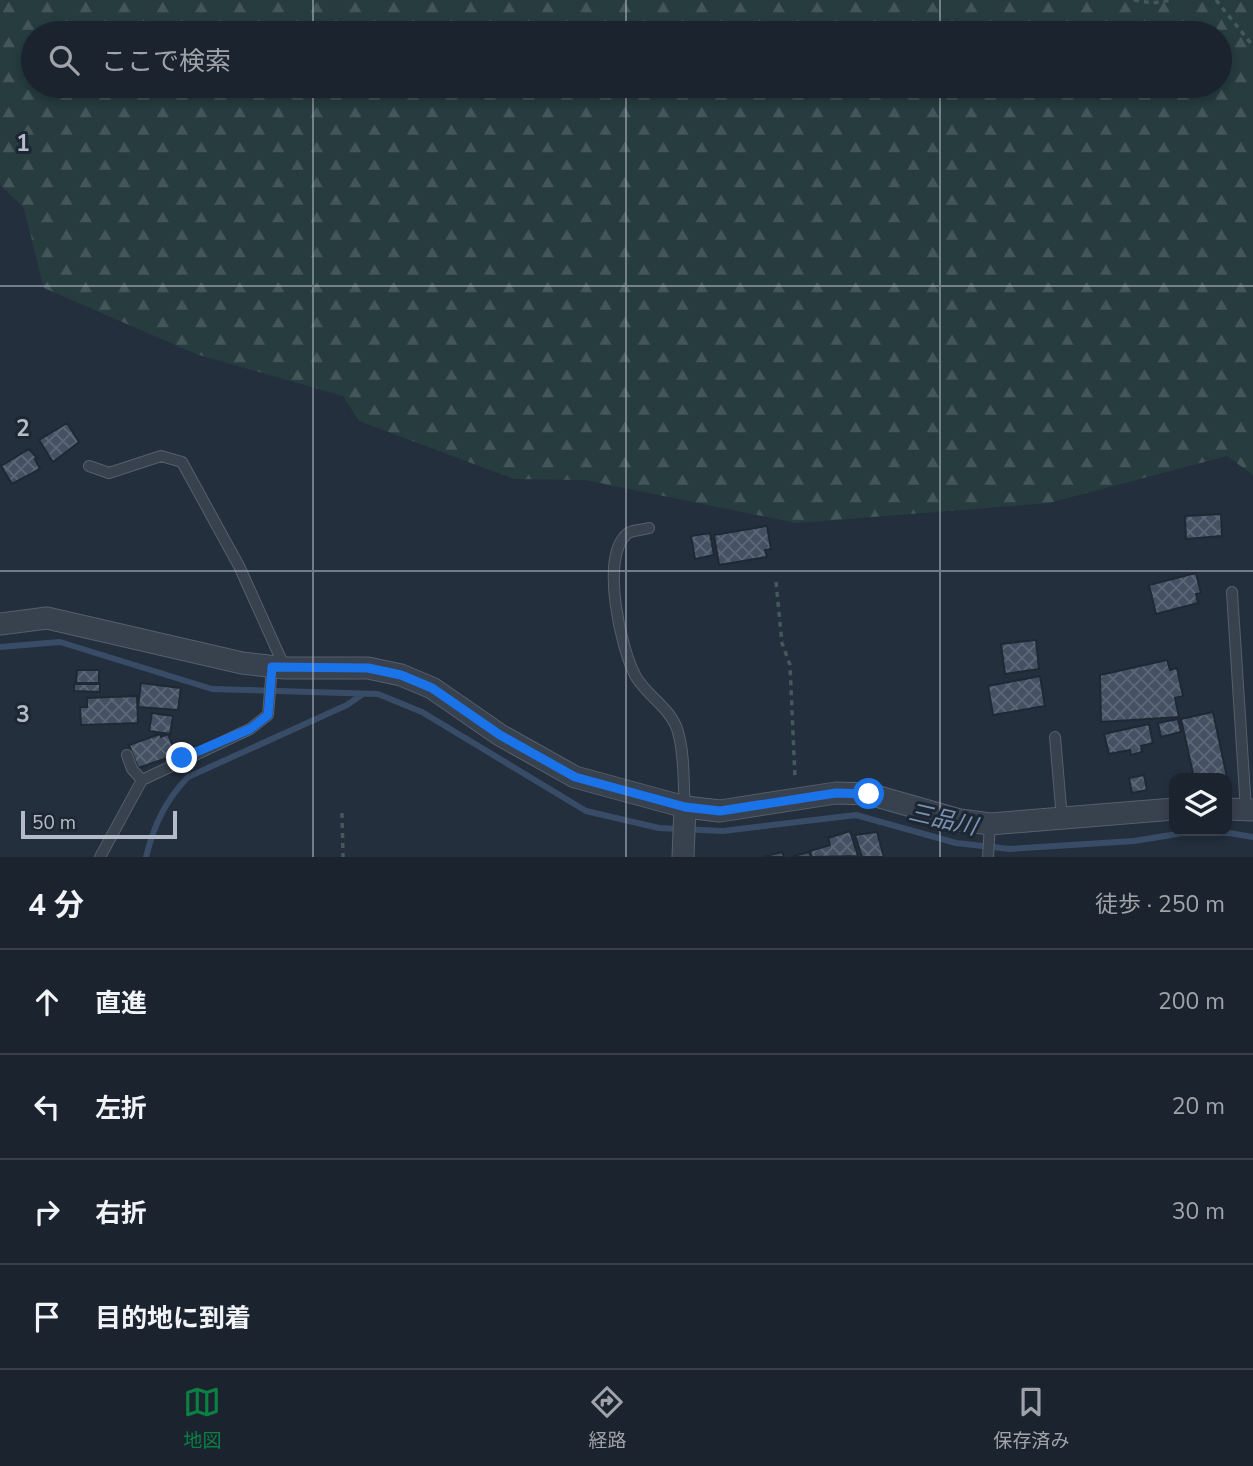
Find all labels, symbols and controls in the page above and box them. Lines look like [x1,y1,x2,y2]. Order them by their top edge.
search box [21,21,1232,98]
icon: search [45,41,83,79]
text: ここで検索 [101,44,231,79]
text: 1 [16,128,30,159]
text: 2 [16,413,30,444]
text: 3 [16,699,30,730]
route end [166,742,197,773]
map controls [1169,773,1232,836]
button: layers [1169,773,1232,836]
route start [853,778,884,809]
water label: 三品川 [906,797,983,843]
scale bar [21,808,177,840]
text: 50 m [32,810,76,836]
text: 4 分 [28,885,84,926]
text: 徒歩 · 250 m [1095,889,1225,920]
icon: ahead [28,983,66,1021]
text: 直進 [95,986,147,1021]
text: 200 m [1158,986,1225,1017]
icon: left [28,1088,66,1126]
text: 左折 [95,1091,147,1126]
text: 20 m [1172,1091,1225,1122]
icon: right [28,1193,66,1231]
text: 右折 [95,1196,147,1231]
text: 30 m [1172,1196,1225,1227]
icon: arrive [28,1298,66,1336]
text: 目的地に到着 [95,1301,251,1336]
tab: 地図 [183,1383,222,1454]
tab: 経路 [588,1383,627,1454]
tab: 保存済み [993,1383,1070,1454]

